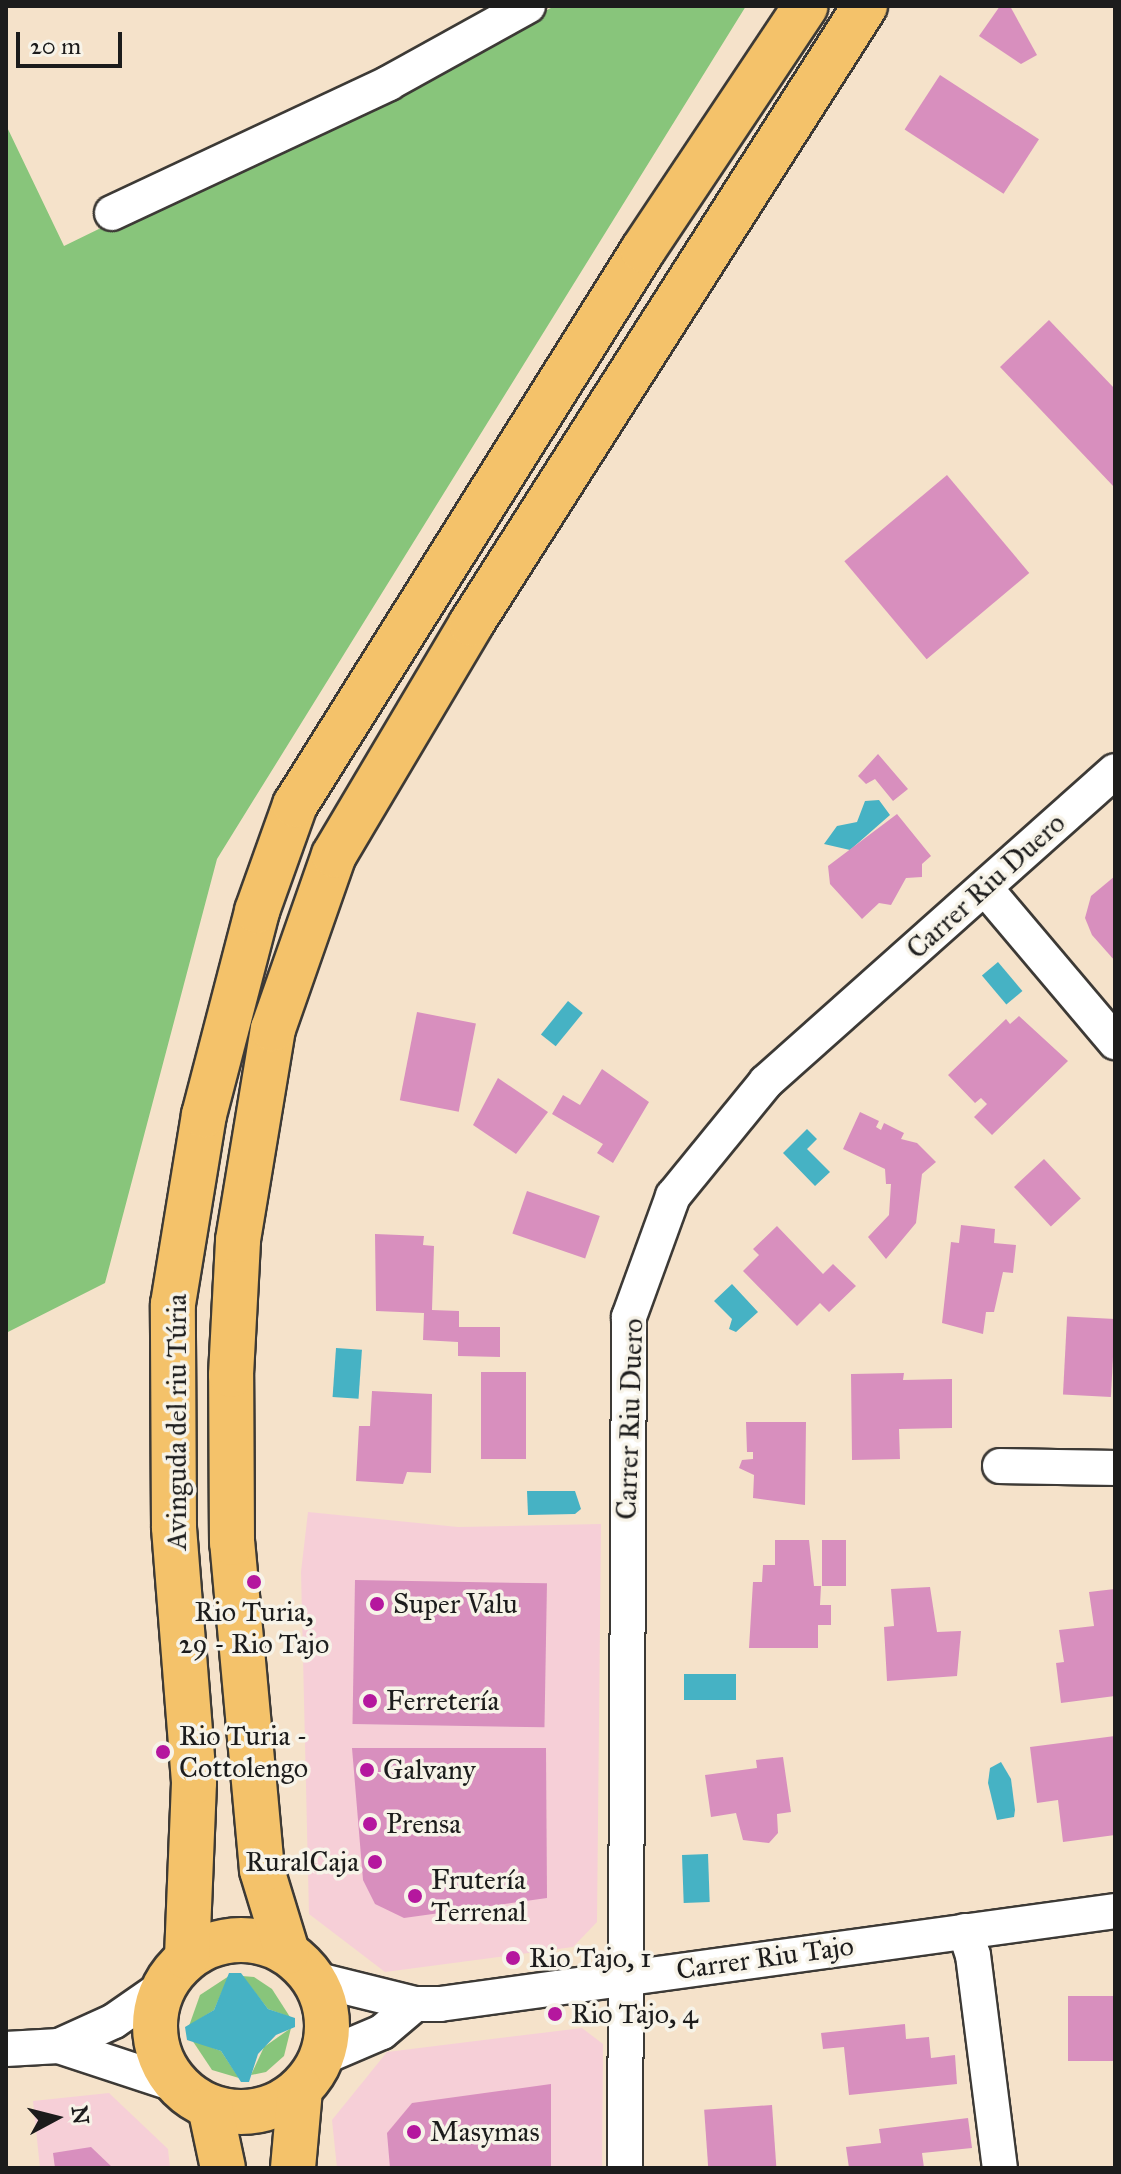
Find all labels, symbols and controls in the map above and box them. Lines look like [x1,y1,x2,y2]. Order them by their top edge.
scale bar [20,16,126,66]
text: 20 m [30,31,81,61]
street label: Carrer Riu Duero [900,806,1072,966]
street label: Avinguda del riu Túria [160,1294,194,1550]
street label: Carrer Riu Duero [610,1318,650,1520]
marker: Rio Turia, 29 - Rio Tajo [245,1573,263,1591]
place label: Super Valu [393,1587,518,1621]
place label: Rio Turia, 29 - Rio Tajo [179,1595,329,1661]
marker: Super Valu [368,1595,386,1613]
place label: Ferretería [386,1684,499,1718]
marker: Ferretería [361,1692,379,1710]
place label: Rio Turia - Cottolengo [179,1719,308,1785]
marker: Rio Turia - Cottolengo [154,1743,172,1761]
place label: Galvany [383,1753,476,1787]
marker: Galvany [358,1761,376,1779]
place label: Prensa [386,1807,461,1841]
marker: Prensa [361,1815,379,1833]
place label: RuralCaja [245,1845,359,1879]
marker: RuralCaja [366,1853,384,1871]
place label: Frutería Terrenal [431,1863,527,1929]
marker: Frutería Terrenal [406,1887,424,1905]
street label: Carrer Riu Tajo [674,1929,856,1987]
place label: Rio Tajo, 1 [529,1941,651,1975]
marker: Rio Tajo, 1 [504,1949,522,1967]
place label: Rio Tajo, 4 [571,1997,698,2031]
marker: Rio Tajo, 4 [546,2005,564,2023]
north arrow [16,2078,96,2158]
text: N [66,2104,95,2126]
place label: Masymas [430,2115,540,2149]
marker: Masymas [405,2123,423,2141]

